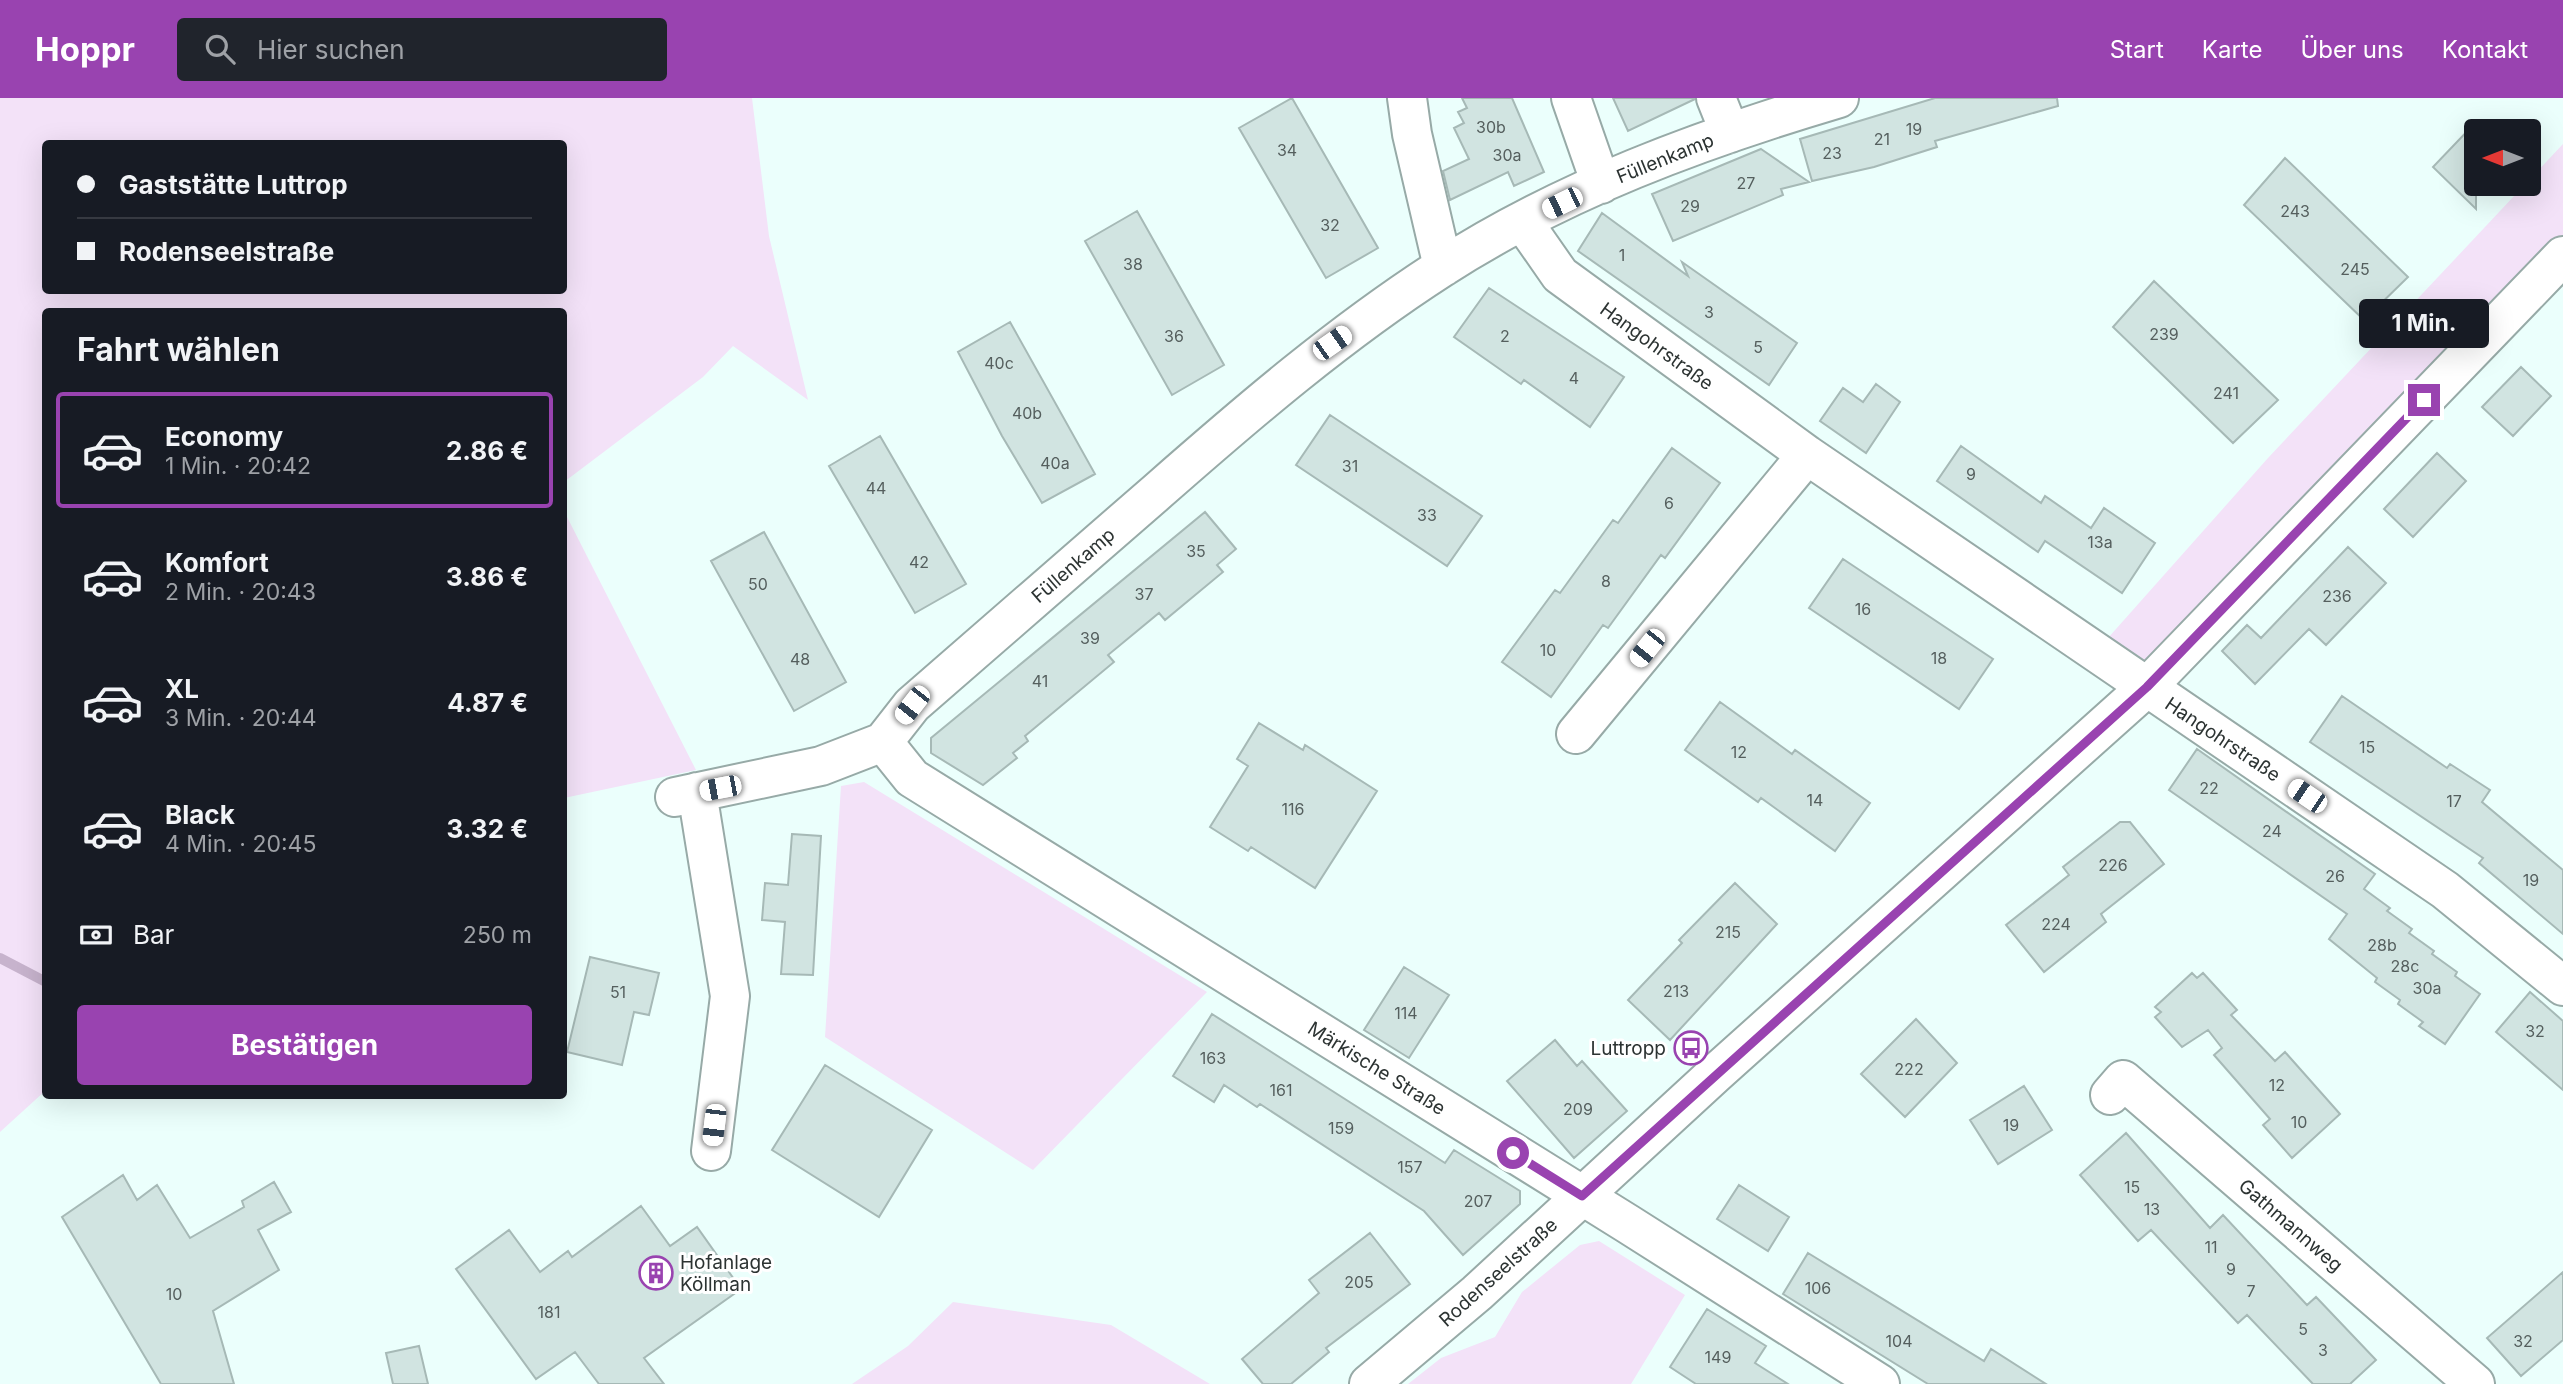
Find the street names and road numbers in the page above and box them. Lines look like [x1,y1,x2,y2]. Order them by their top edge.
street label: Füllenkamp [1613,129,1717,188]
street label: Hangohrstraße [1596,298,1718,395]
street label: Füllenkamp [1027,523,1120,608]
street label: Hangohrstraße [2161,692,2285,787]
street label: Märkische Straße [1304,1017,1450,1120]
street label: Gathmannweg [2234,1174,2347,1277]
street label: Rodenseelstraße [1435,1213,1562,1331]

